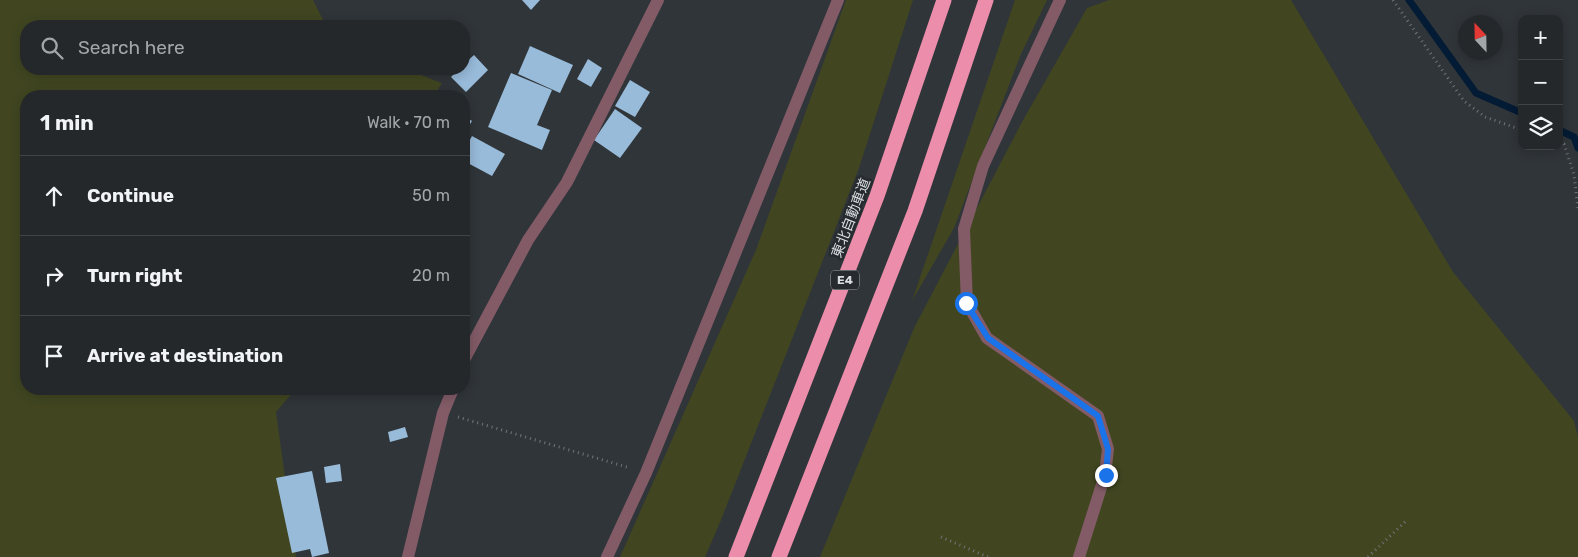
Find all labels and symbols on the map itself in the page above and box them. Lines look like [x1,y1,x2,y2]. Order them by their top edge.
north arrow [1458,15,1503,60]
street label: 東北自動車道 [828,176,874,260]
road number: E4 [831,270,859,290]
route start [955,292,978,315]
route end [1095,464,1118,487]

